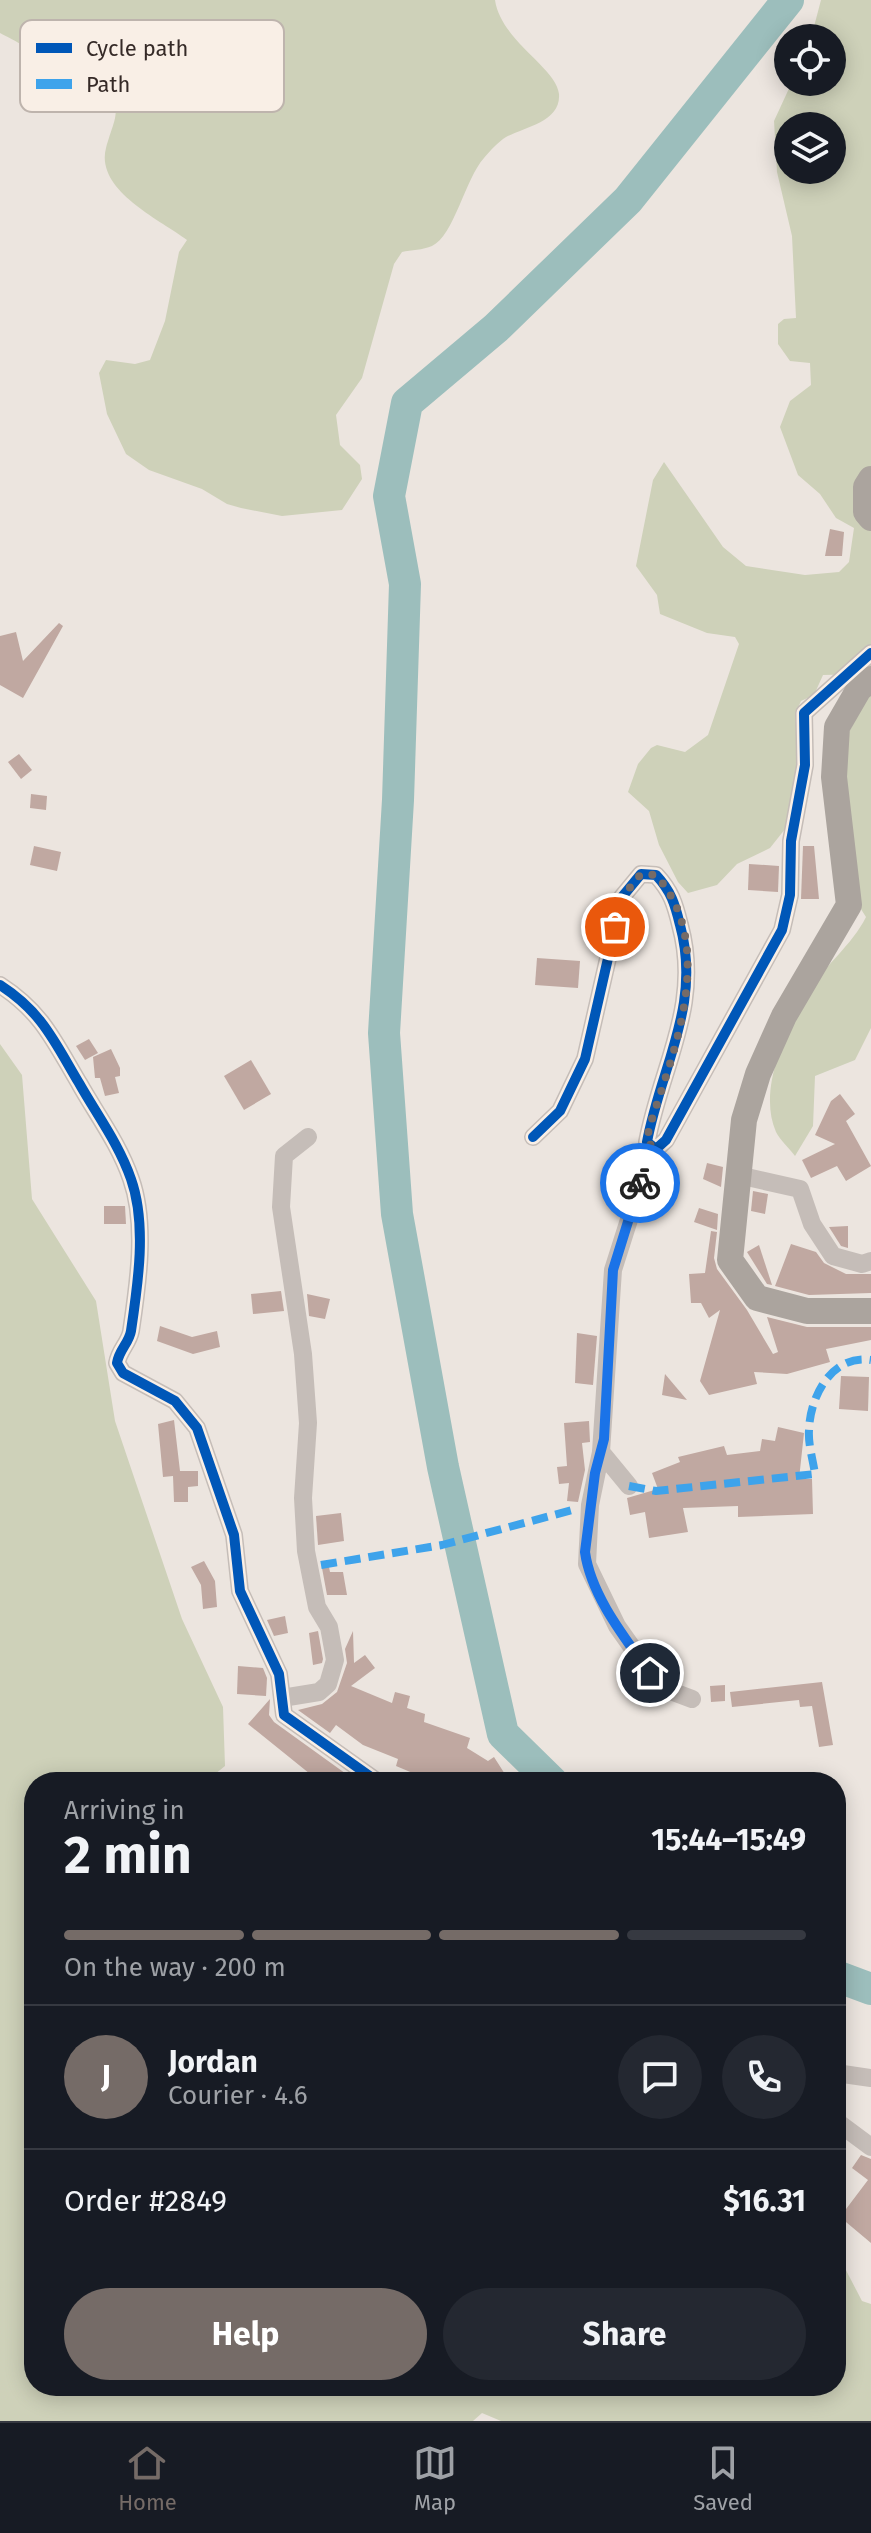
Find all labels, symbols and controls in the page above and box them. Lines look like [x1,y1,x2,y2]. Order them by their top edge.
legend [20,20,284,112]
map controls [774,24,846,184]
button: locate [774,24,846,96]
text: Cycle path [86,35,188,62]
text: Path [86,71,130,98]
button: layers [774,112,846,184]
pin [581,893,649,961]
icon: bag [593,905,637,949]
courier [600,1143,680,1223]
icon: bike [618,1161,662,1205]
pin [616,1639,684,1707]
icon: home [628,1651,672,1695]
text: Arriving in [64,1795,185,1826]
text: 15:44–15:49 [651,1822,806,1858]
text: 2 min [64,1824,192,1887]
text: On the way · 200 m [64,1952,286,1983]
button: chat [618,2035,702,2119]
button: phone [722,2035,806,2119]
text: Jordan [168,2044,258,2080]
text: J [101,2059,111,2095]
text: Courier · 4.6 [168,2080,308,2111]
text: Order #2849 [64,2183,227,2219]
text: $16.31 [723,2183,806,2219]
button: Help [64,2288,427,2380]
button: Share [443,2288,806,2380]
tab: Home [118,2441,177,2516]
tab: Map [413,2441,457,2516]
tab: Saved [693,2441,753,2516]

